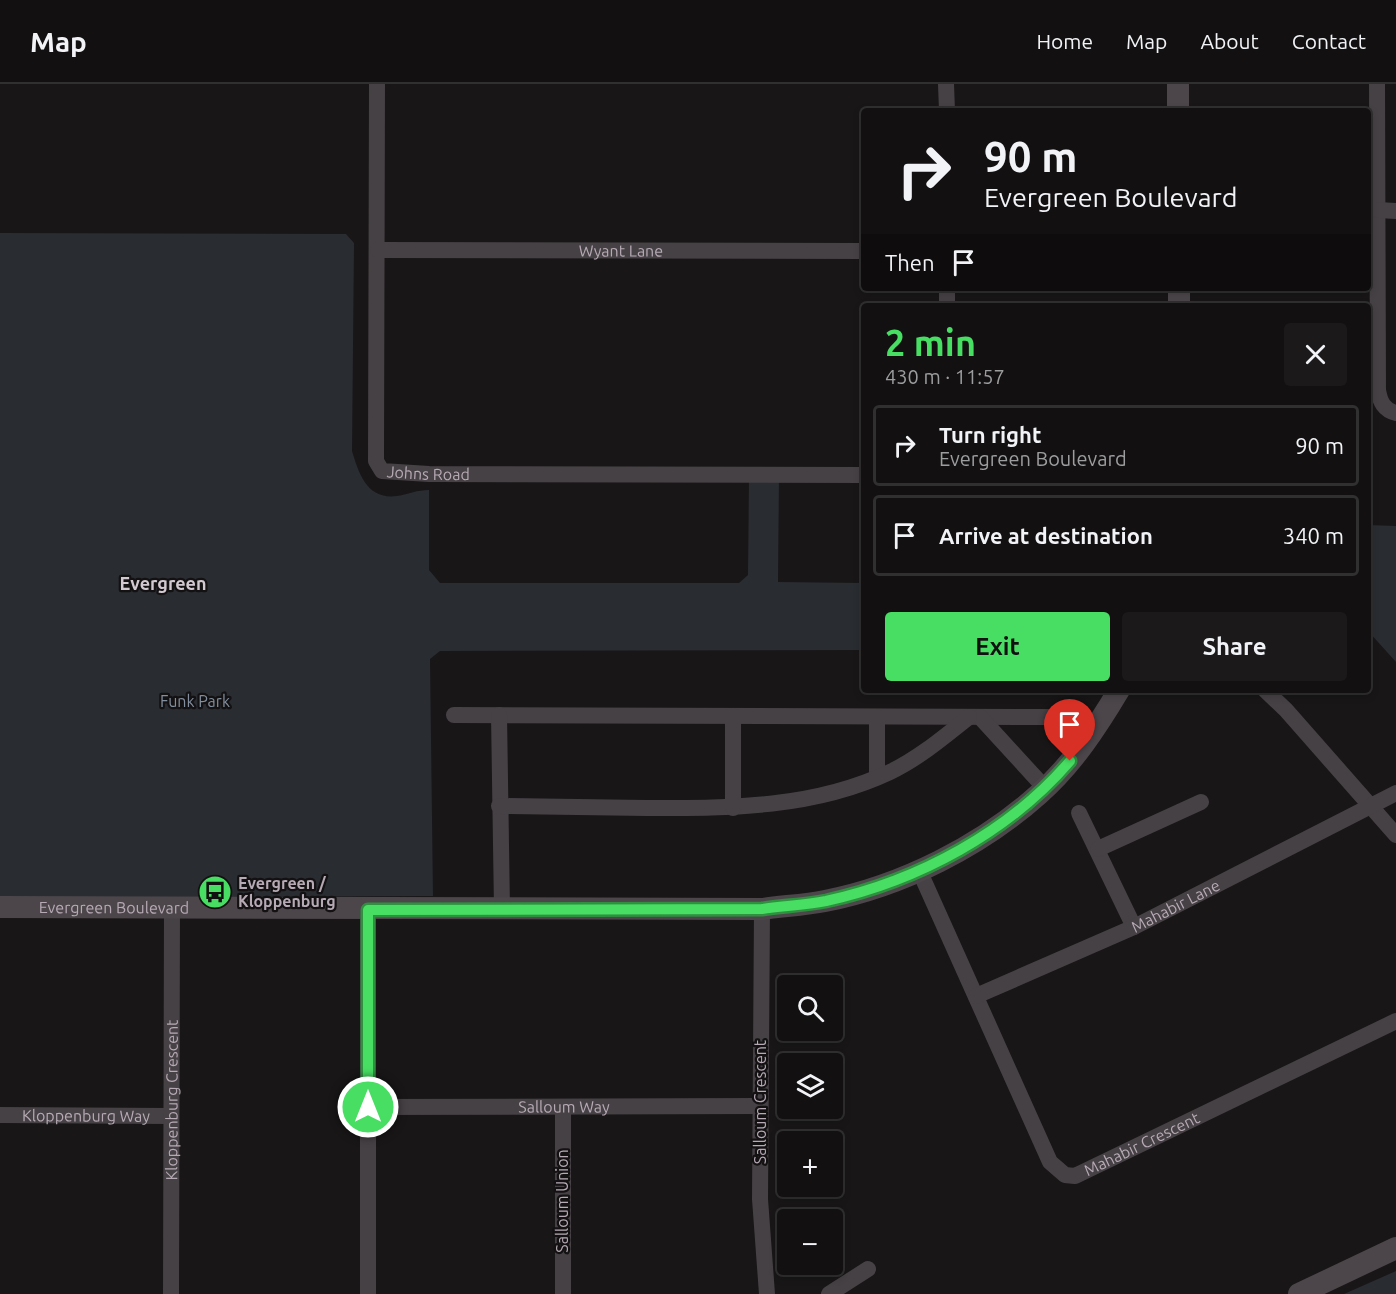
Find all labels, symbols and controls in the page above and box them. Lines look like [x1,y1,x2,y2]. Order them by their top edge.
text: Map [30,26,87,57]
text: Home [1036,29,1093,53]
text: Map [1126,29,1167,53]
text: About [1200,29,1259,53]
text: Contact [1292,29,1366,53]
icon: right [885,132,963,210]
text: 90 m [984,133,1078,180]
text: Evergreen Boulevard [984,182,1238,212]
street label: Wyant Lane [579,241,663,260]
icon: arrive [947,246,980,279]
text: Then [885,250,935,275]
text: 2 min [885,322,976,363]
button: close [1284,323,1347,386]
text: 430 m · 11:57 [885,365,1005,388]
text: Turn right [939,422,1041,447]
icon: right [888,429,921,462]
text: 90 m [1295,433,1344,458]
text: Evergreen Boulevard [939,447,1127,470]
street label: Johns Road [386,462,470,483]
icon: arrive [888,519,921,552]
text: Arrive at destination [939,523,1153,548]
text: 340 m [1283,523,1344,548]
district label: Evergreen [120,573,206,593]
button: Exit [885,612,1110,681]
button: Share [1122,612,1347,681]
park label: Funk Park [160,692,230,710]
pin [1044,699,1095,761]
icon: arrive [1053,708,1086,741]
bus stop icon: Evergreen / Kloppenburg [197,874,233,910]
place label: Evergreen / Kloppenburg [238,874,336,910]
street label: Mahabir Lane [1128,876,1223,936]
street label: Evergreen Boulevard [39,898,189,916]
map controls [777,975,843,1275]
button: search [777,975,843,1041]
street label: Kloppenburg Crescent [162,1019,181,1180]
street label: Salloum Crescent [751,1039,769,1164]
button: layers [777,1053,843,1119]
position arrow [336,1075,400,1139]
street label: Salloum Way [518,1097,610,1116]
street label: Kloppenburg Way [22,1106,150,1125]
street label: Mahabir Crescent [1081,1108,1203,1179]
button: + [777,1131,843,1197]
street label: Salloum Union [553,1149,571,1253]
button: − [777,1209,843,1275]

